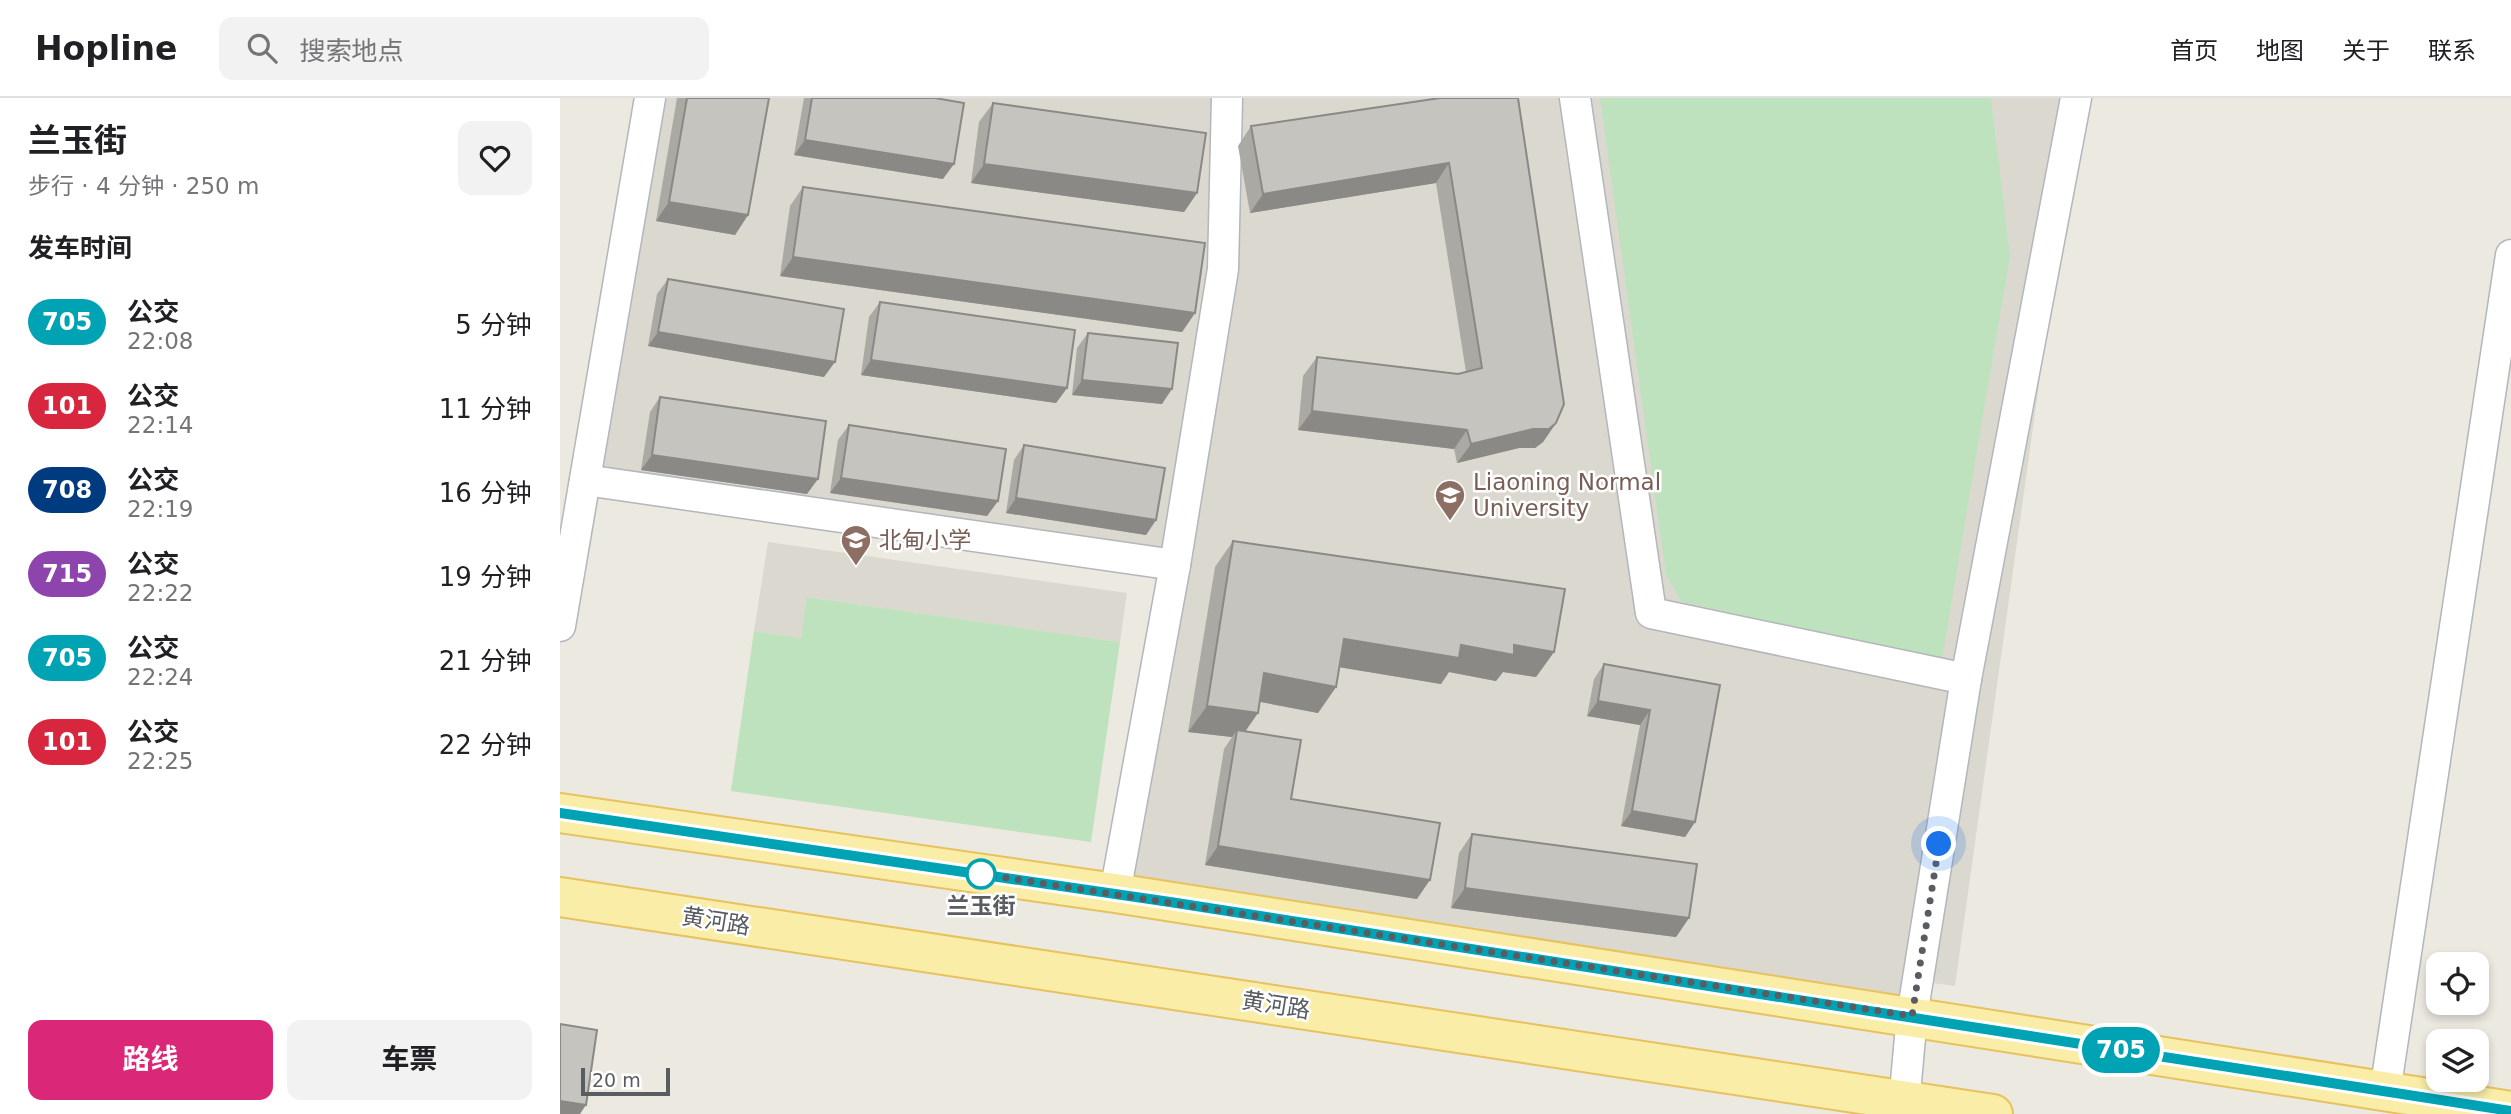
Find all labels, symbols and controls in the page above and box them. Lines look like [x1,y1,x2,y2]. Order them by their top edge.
search box [219,17,709,80]
text: Hopline [35,29,177,68]
icon: search [243,29,281,67]
text: 搜索地点 [299,36,403,66]
text: 首页 [2170,37,2218,65]
text: 地图 [2256,37,2304,65]
text: 关于 [2342,37,2390,65]
text: 联系 [2428,37,2476,65]
text: 兰玉街 [28,121,127,160]
button: heart [458,121,532,195]
text: 步行 · 4 分钟 · 250 m [28,173,259,199]
text: 发车时间 [28,233,132,263]
text: 公交 [127,297,179,327]
text: 705 [42,308,92,336]
text: 5 分钟 [455,310,532,340]
text: 22:08 [127,328,193,354]
text: 公交 [127,381,179,411]
text: 101 [42,392,92,420]
text: 11 分钟 [439,394,532,424]
text: 22:14 [127,412,193,438]
text: 公交 [127,465,179,495]
place label: Liaoning Normal University [1473,469,1661,521]
text: 708 [42,476,92,504]
text: 16 分钟 [439,478,532,508]
school or university icon: Liaoning Normal University [1433,478,1467,522]
text: 22:19 [127,496,193,522]
school or university icon: 北甸小学 [839,523,873,567]
place label: 北甸小学 [879,527,971,553]
text: 公交 [127,549,179,579]
text: 715 [42,560,92,588]
text: 19 分钟 [439,562,532,592]
text: 22:22 [127,580,193,606]
text: 公交 [127,633,179,663]
text: 705 [42,644,92,672]
text: 21 分钟 [439,646,532,676]
text: 22:24 [127,664,193,690]
text: 公交 [127,717,179,747]
text: 101 [42,728,92,756]
text: 22 分钟 [439,730,532,760]
text: 22:25 [127,748,193,774]
your location [1921,826,1956,861]
marker: 兰玉街 [966,859,996,889]
place label: 兰玉街 [947,893,1016,919]
street label: 黄河路 [680,903,752,939]
map controls [2426,952,2489,1092]
button: locate [2426,952,2489,1015]
street label: 黄河路 [1240,987,1312,1023]
button: 路线 [28,1020,273,1100]
button: 车票 [287,1020,532,1100]
line badge: 705 [2081,1027,2161,1073]
button: layers [2426,1029,2489,1092]
text: 705 [2096,1036,2146,1064]
scale bar [581,1065,670,1097]
text: 20 m [592,1069,641,1091]

